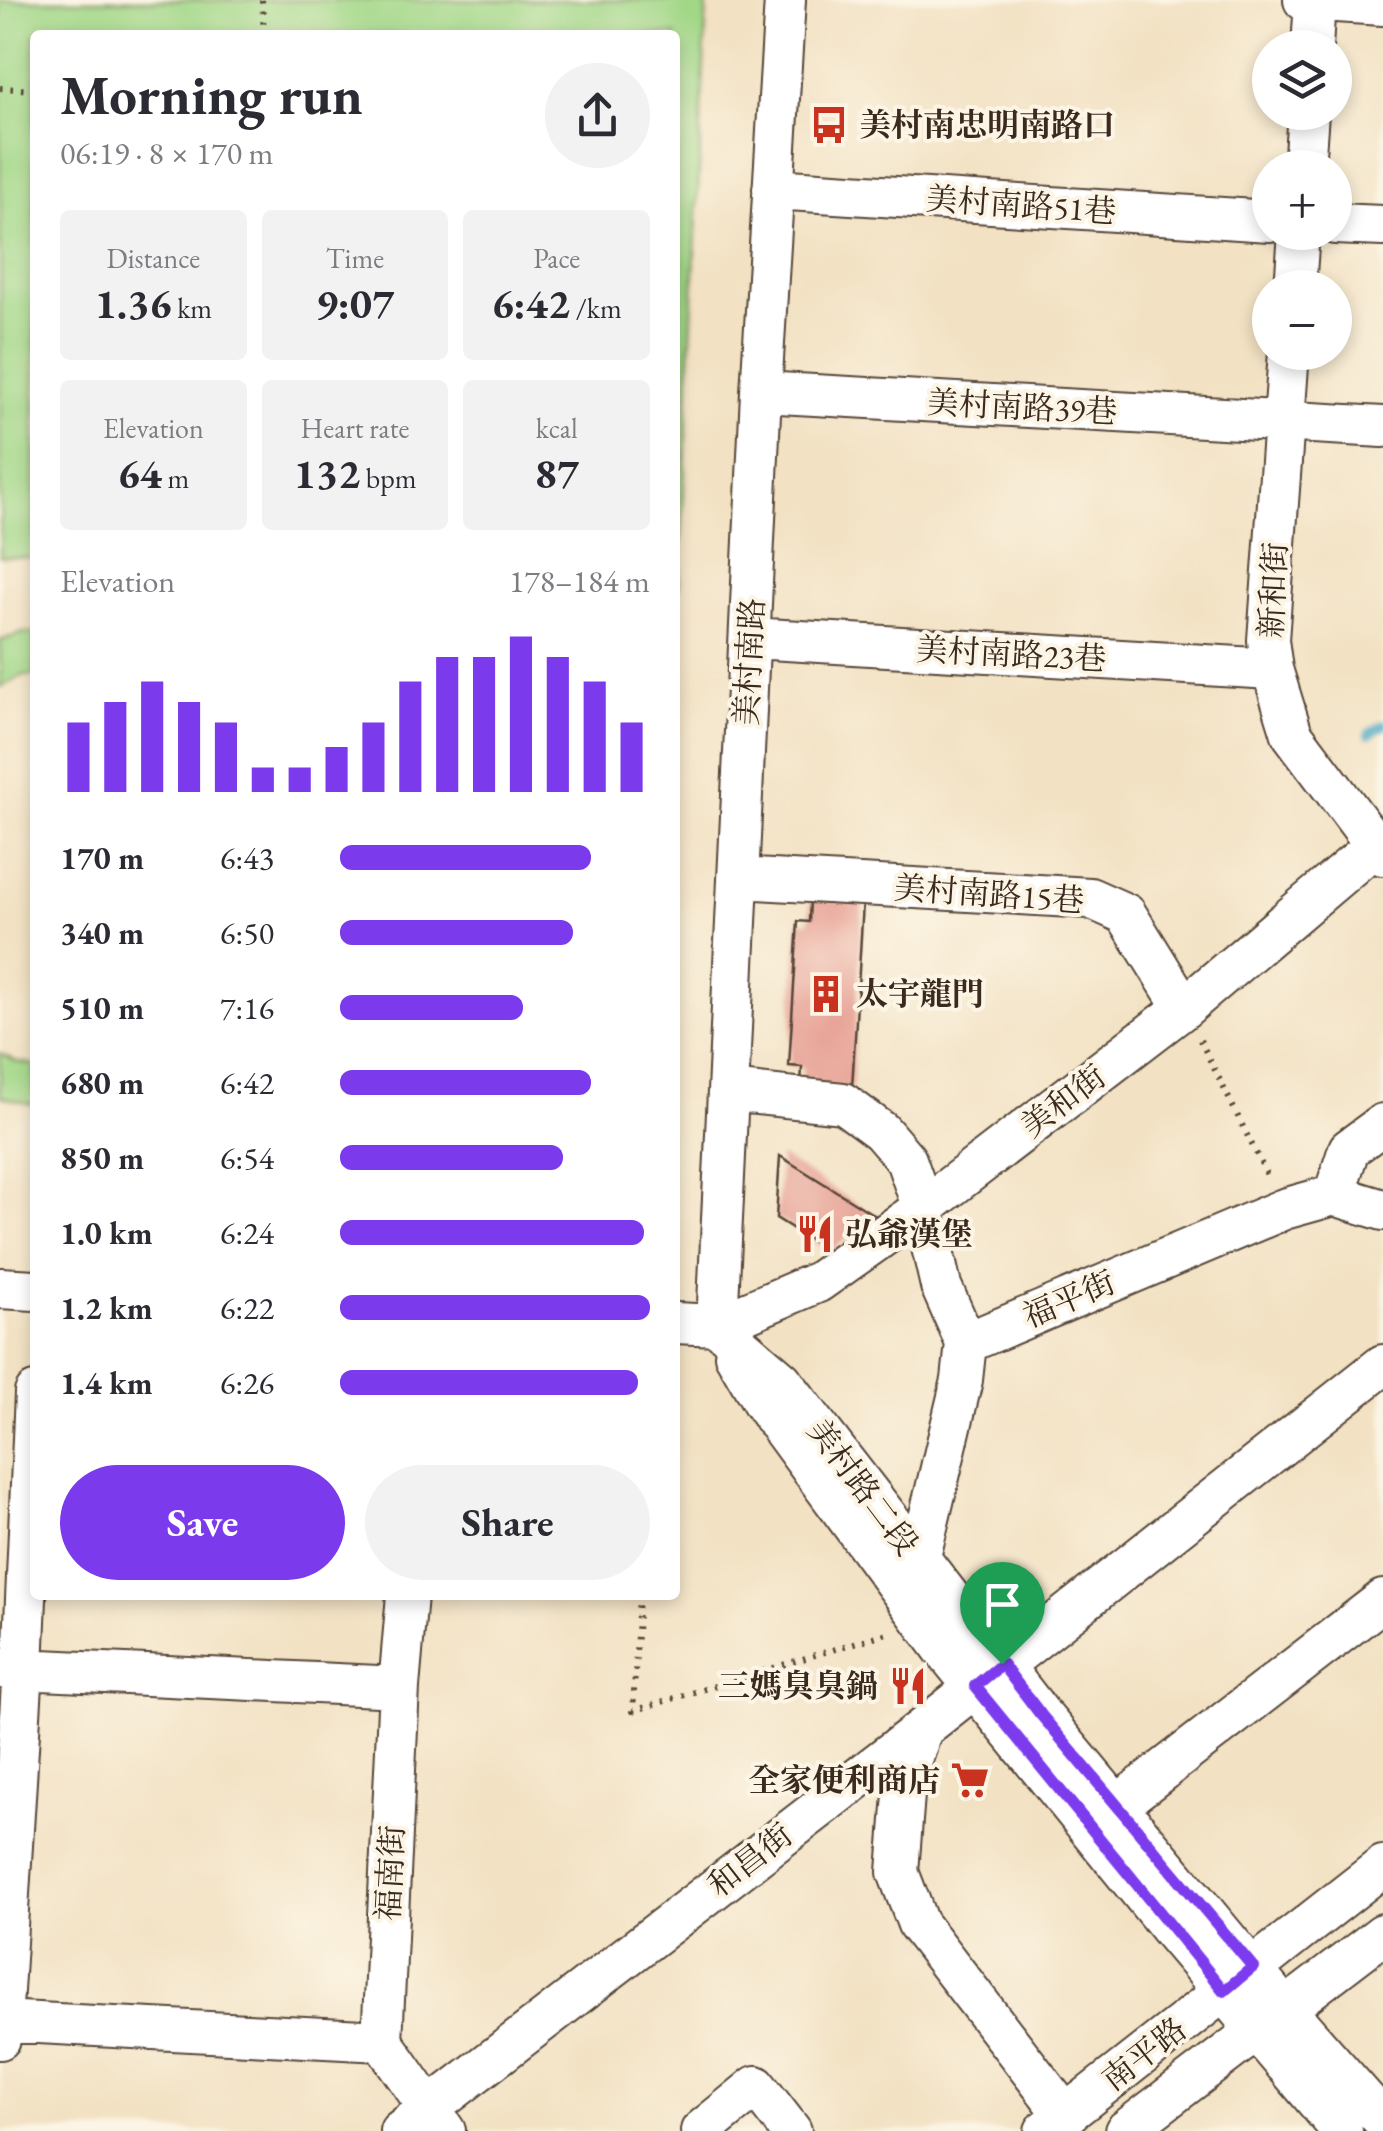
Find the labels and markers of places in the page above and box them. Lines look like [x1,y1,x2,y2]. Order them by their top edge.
bus stop icon: 美村南忠明南路口 [808,104,850,146]
place label: 美村南忠明南路口 [859,104,1115,146]
building icon: 太宇龍門 [805,973,847,1015]
place label: 太宇龍門 [856,973,984,1015]
restaurant icon: 弘爺漢堡 [794,1213,836,1255]
place label: 弘爺漢堡 [845,1213,973,1255]
pin [960,1562,1045,1665]
place label: 三媽臭臭鍋 [718,1665,878,1707]
restaurant icon: 三媽臭臭鍋 [887,1665,929,1707]
place label: 全家便利商店 [748,1759,940,1801]
supermarket icon: 全家便利商店 [949,1759,991,1801]

